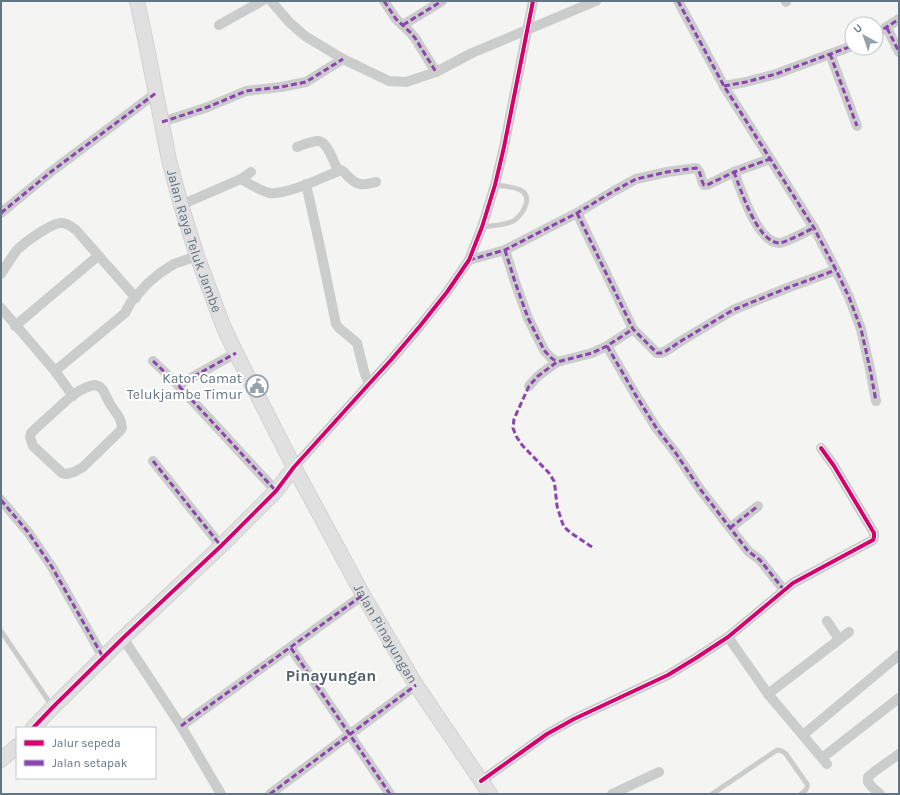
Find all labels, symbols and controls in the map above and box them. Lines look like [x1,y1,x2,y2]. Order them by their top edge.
north arrow [844,16,884,56]
text: U [851,21,865,36]
street label: Jalan Raya Teluk Jambe [163,168,225,315]
place label: Kator Camat Telukjambe Timur [127,370,243,403]
public building icon: Kator Camat Telukjambe Timur [244,373,270,399]
street label: Jalan Pinayungan [350,581,421,687]
district label: Pinayungan [286,666,376,685]
legend [16,727,156,779]
text: Jalur sepeda [52,736,121,750]
text: Jalan setapak [52,756,128,770]

